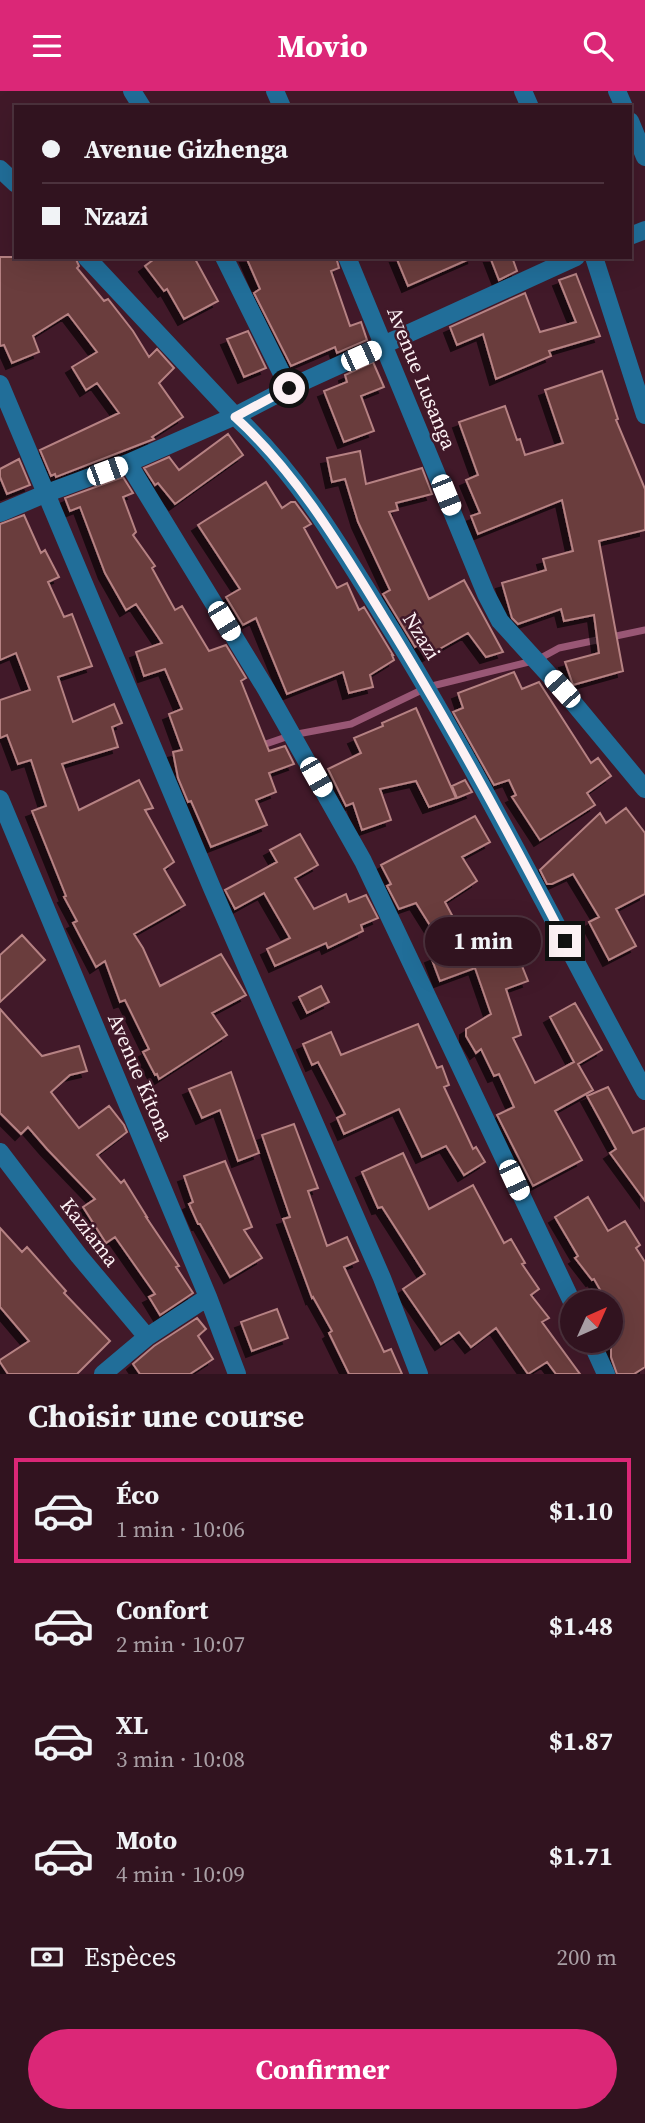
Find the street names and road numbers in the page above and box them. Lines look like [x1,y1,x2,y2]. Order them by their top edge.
street label: Avenue Lusanga [380,302,464,454]
street label: Nzazi [396,607,448,665]
street label: Avenue Kitona [101,1009,181,1145]
street label: Kaziama [54,1191,126,1273]

